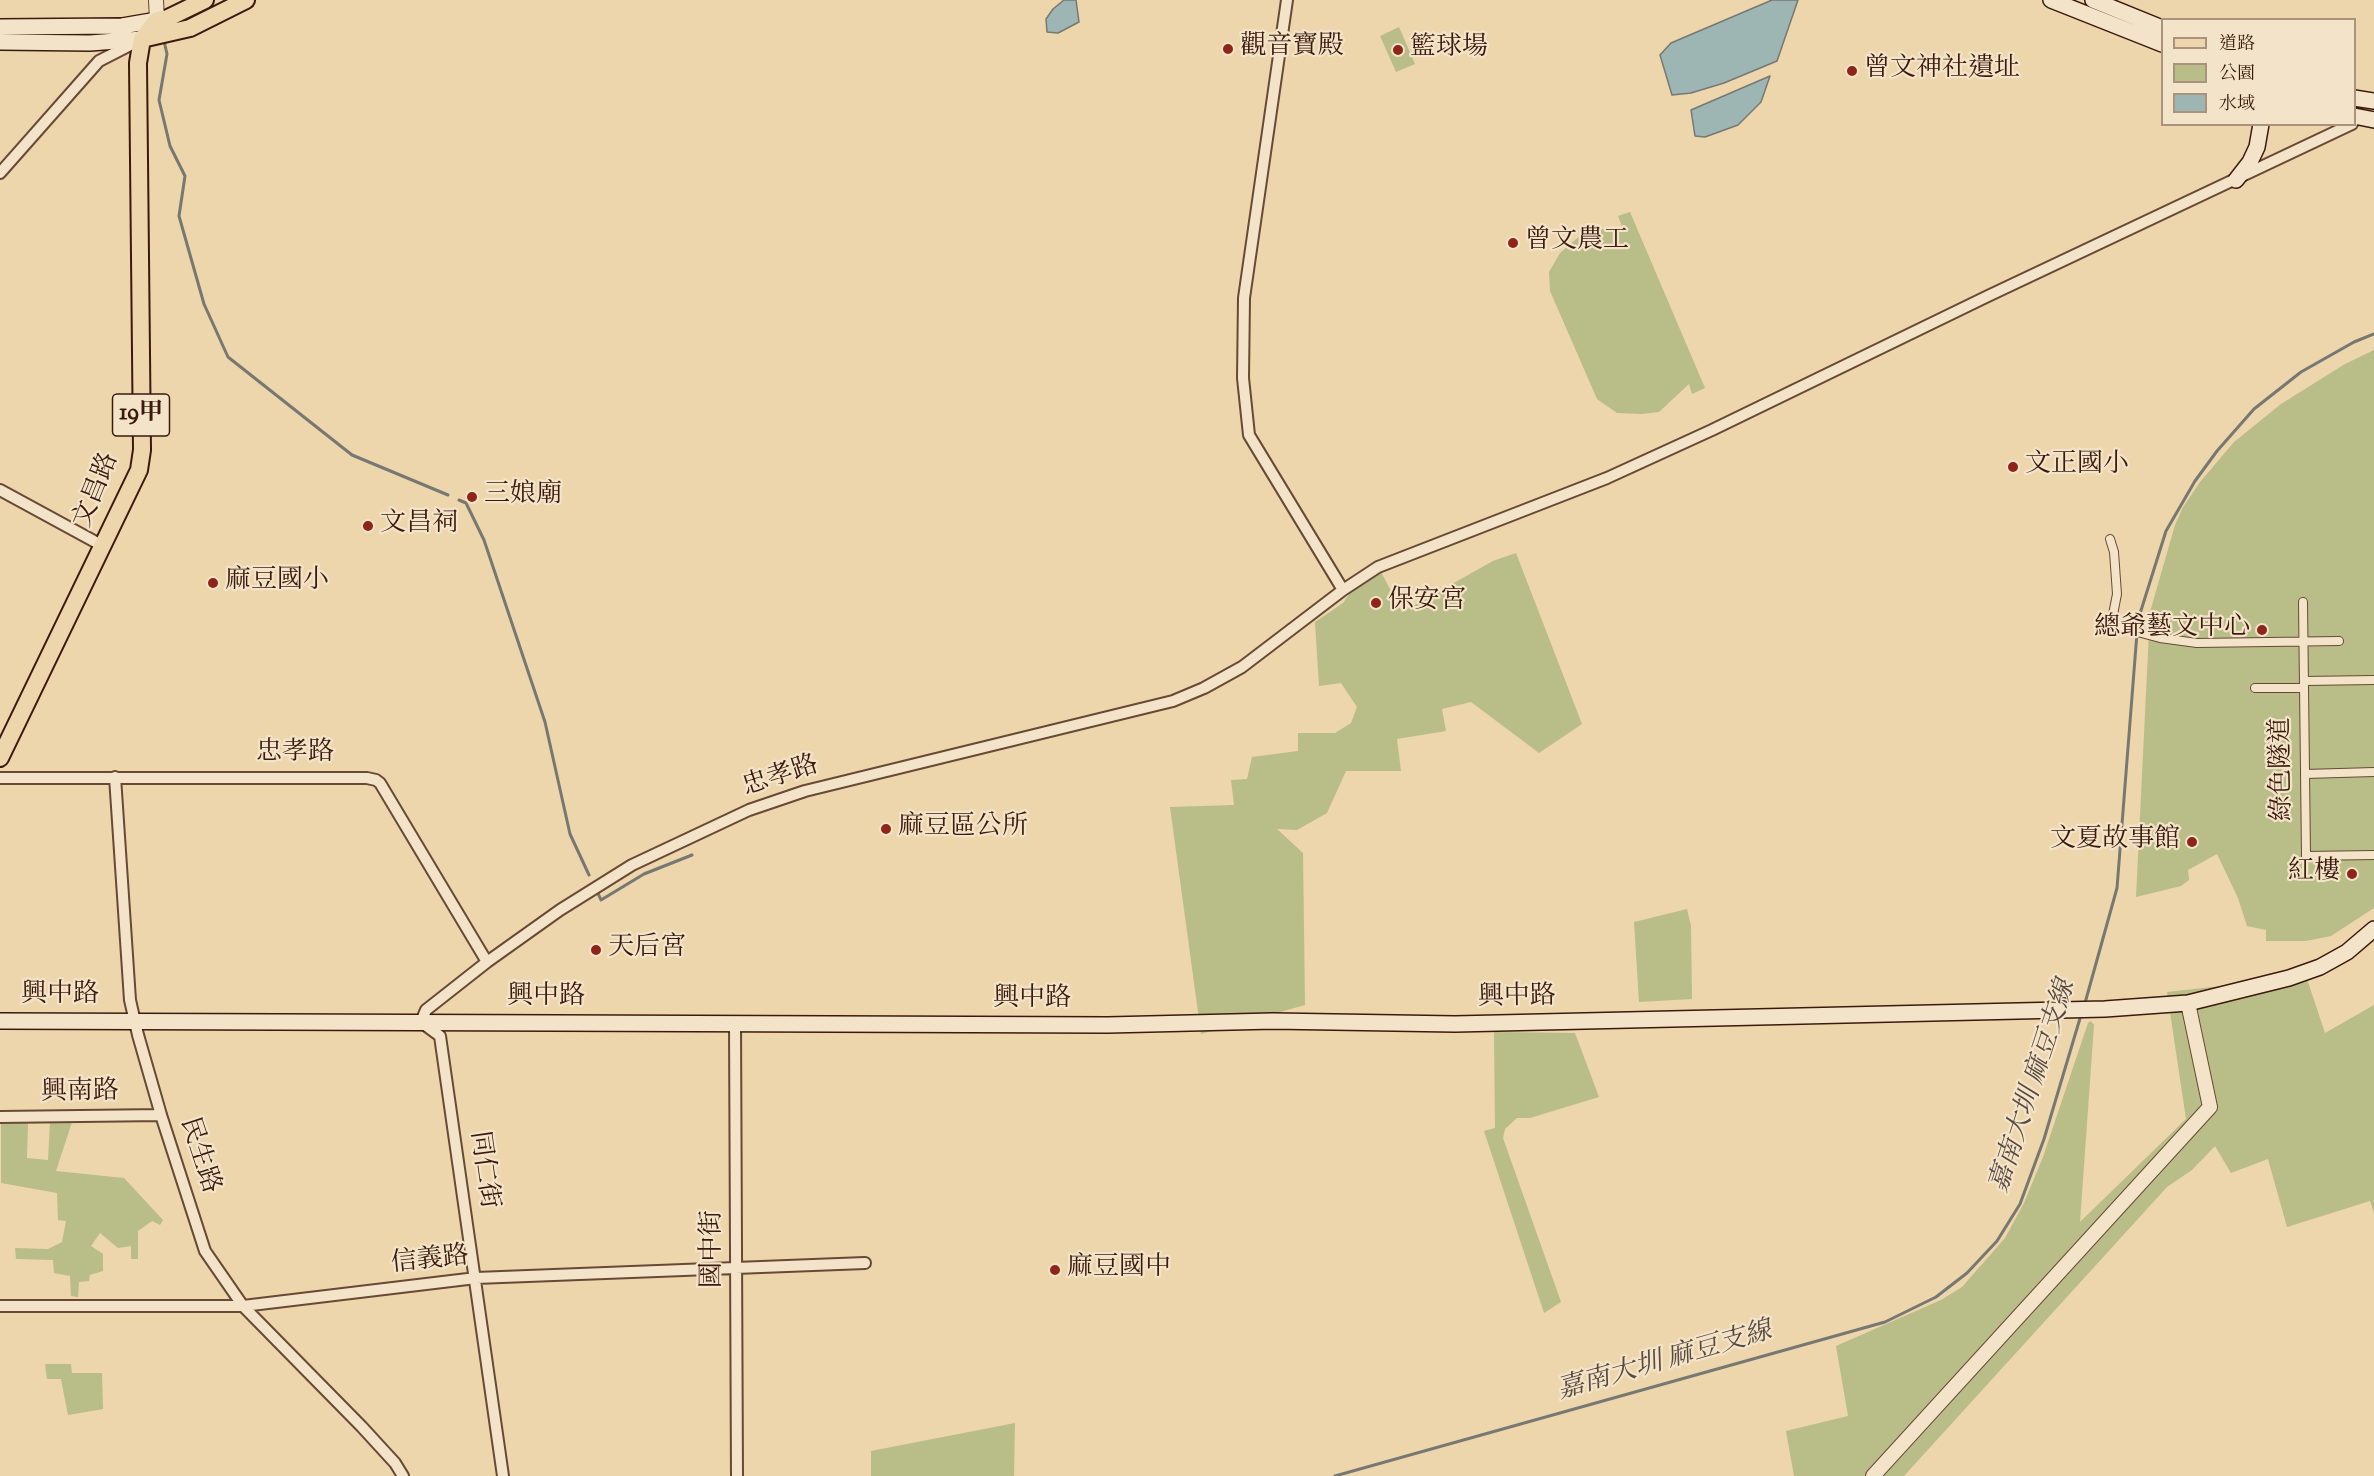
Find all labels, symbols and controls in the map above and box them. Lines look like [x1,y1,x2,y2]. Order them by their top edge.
legend [2161,18,2356,126]
text: 道路 [2219,32,2255,58]
place label: 觀音寶殿 [1240,33,1344,65]
place label: 籃球場 [1410,34,1488,66]
marker: 觀音寶殿 [1221,42,1235,56]
marker: 籃球場 [1391,43,1405,57]
place label: 曾文神社遺址 [1864,55,2020,87]
text: 公園 [2219,62,2255,88]
marker: 曾文神社遺址 [1845,64,1859,78]
text: 水域 [2219,92,2255,118]
place label: 曾文農工 [1525,227,1629,259]
marker: 曾文農工 [1506,236,1520,250]
road number: 19甲 [112,394,170,436]
street label: 文昌路 [69,449,127,533]
place label: 文正國小 [2025,451,2129,483]
marker: 文正國小 [2006,460,2020,474]
place label: 三娘廟 [484,481,562,513]
marker: 三娘廟 [465,490,479,504]
place label: 文昌祠 [380,510,458,542]
marker: 文昌祠 [361,519,375,533]
place label: 麻豆國小 [225,567,329,599]
marker: 麻豆國小 [206,576,220,590]
place label: 保安宮 [1388,587,1466,619]
marker: 保安宮 [1369,596,1383,610]
place label: 總爺藝文中心 [2094,614,2250,646]
marker: 總爺藝文中心 [2255,623,2269,637]
street label: 綠色隧道 [2267,717,2301,821]
street label: 忠孝路 [256,739,334,771]
street label: 忠孝路 [739,751,823,805]
place label: 麻豆區公所 [898,813,1028,845]
marker: 麻豆區公所 [879,822,893,836]
place label: 文夏故事館 [2050,826,2180,858]
marker: 文夏故事館 [2185,835,2199,849]
place label: 紅樓 [2288,858,2340,890]
marker: 紅樓 [2345,867,2359,881]
place label: 天后宮 [608,934,686,966]
marker: 天后宮 [589,943,603,957]
water label: 嘉南大圳 麻豆支線 [1985,977,2085,1197]
street label: 興中路 [21,981,99,1013]
street label: 興中路 [507,983,585,1015]
street label: 興中路 [1478,983,1556,1015]
street label: 興中路 [993,985,1071,1017]
street label: 興南路 [41,1078,119,1110]
street label: 民生路 [171,1114,225,1198]
street label: 同仁街 [461,1129,503,1211]
street label: 國中街 [699,1210,731,1288]
street label: 信義路 [390,1242,470,1282]
place label: 麻豆國中 [1067,1254,1171,1286]
marker: 麻豆國中 [1048,1263,1062,1277]
water label: 嘉南大圳 麻豆支線 [1554,1317,1776,1409]

